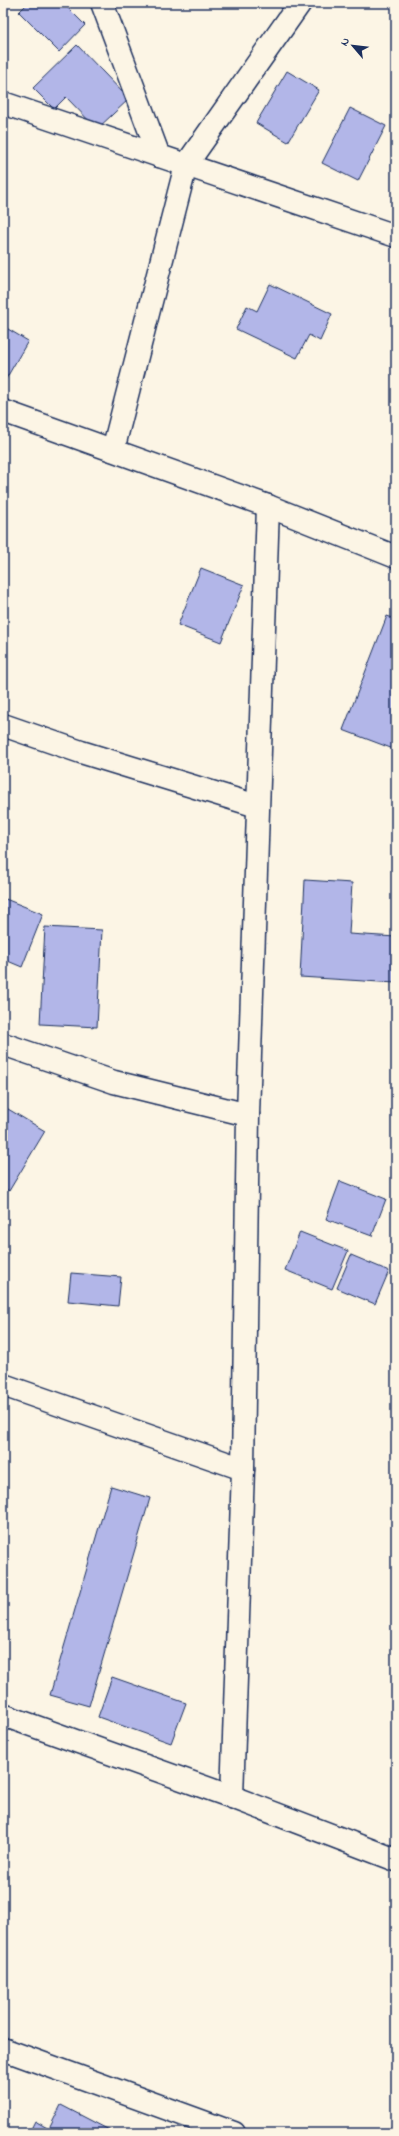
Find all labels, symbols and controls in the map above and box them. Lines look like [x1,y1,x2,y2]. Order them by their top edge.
north arrow [333,26,373,66]
text: N [336,35,354,49]

